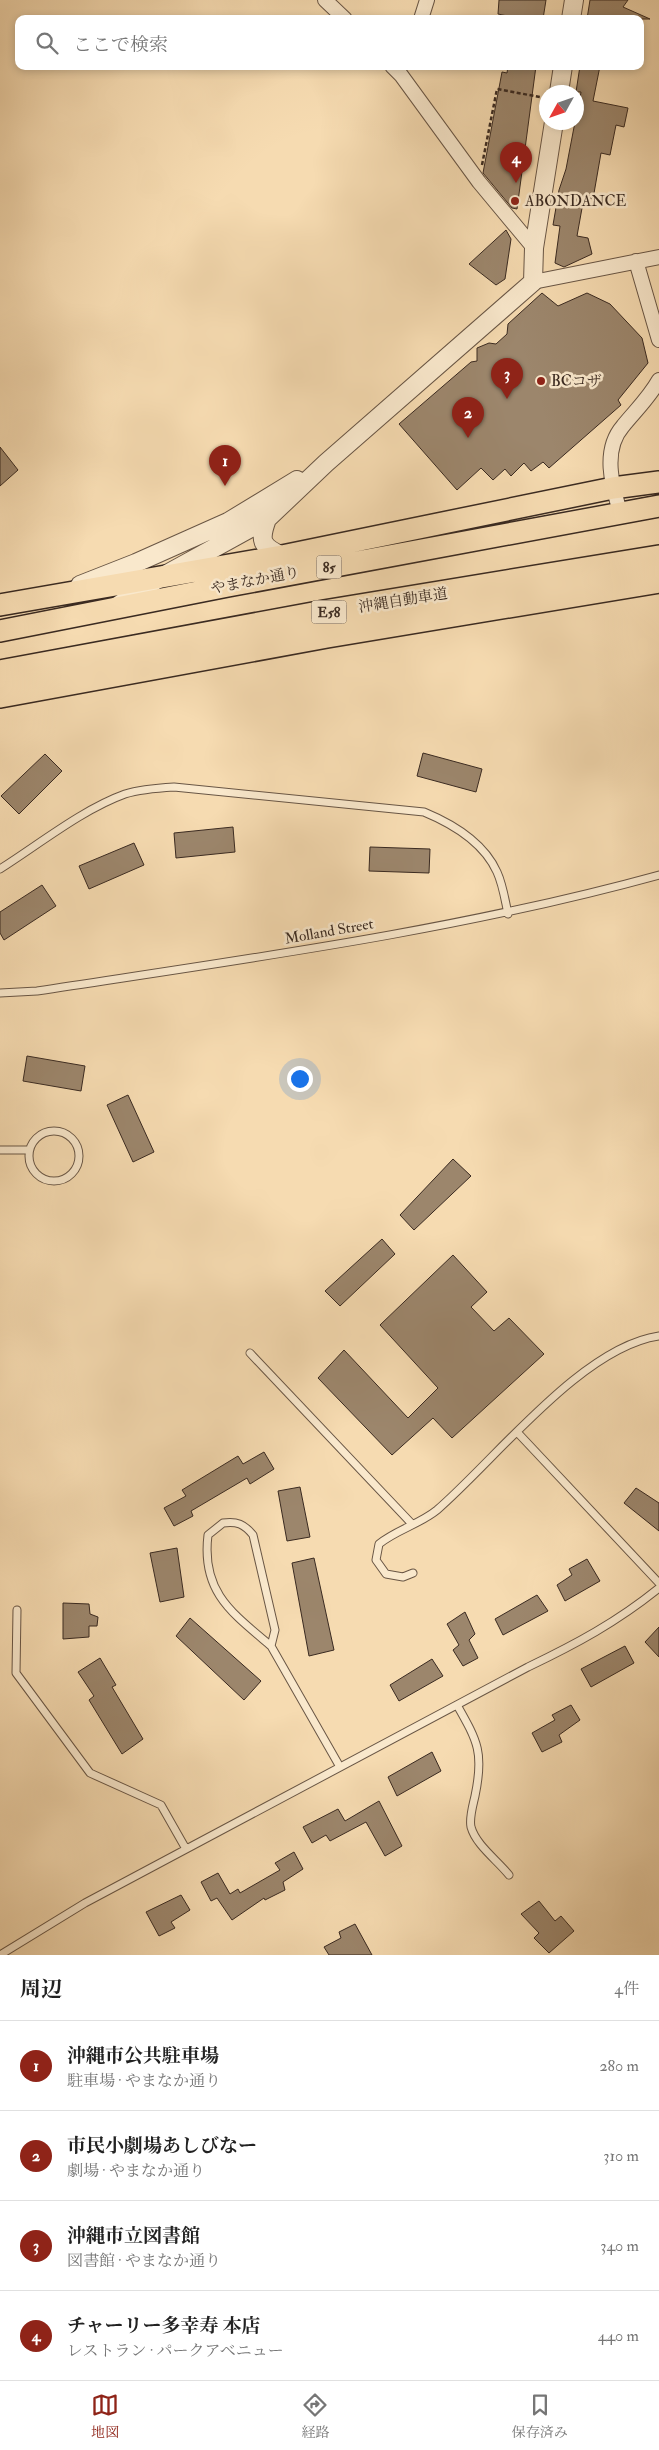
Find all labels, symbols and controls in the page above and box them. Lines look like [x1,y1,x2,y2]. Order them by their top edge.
search box [15,15,644,70]
icon: search [33,29,61,57]
text: ここで検索 [73,33,168,57]
north arrow [539,85,584,130]
pin: 4 [500,142,532,183]
place label: ABONDANCE [524,192,627,211]
marker: ABONDANCE [509,195,521,207]
pin: 3 [491,358,523,399]
place label: BCコザ [551,372,602,391]
marker: BCコザ [535,375,547,387]
pin: 2 [452,397,484,438]
pin: 1 [209,445,241,486]
road number: 85 [316,556,342,578]
street label: やまなか通り [209,563,301,598]
street label: 沖縄自動車道 [357,584,449,617]
road number: E58 [312,600,346,624]
street label: Molland Street [283,914,375,949]
your location [287,1066,313,1092]
text: 周辺 [20,1976,62,2003]
text: 4件 [614,1979,639,1999]
text: 沖縄市公共駐車場 [67,2044,219,2068]
text: 1 [33,2056,39,2076]
text: 280 m [599,2056,639,2076]
text: 駐車場 · やまなか通り [67,2071,221,2091]
text: 市民小劇場あしびなー [67,2134,257,2158]
text: 2 [32,2146,40,2166]
text: 310 m [603,2146,639,2166]
text: 劇場 · やまなか通り [67,2161,205,2181]
text: 沖縄市立図書館 [67,2224,200,2248]
text: 3 [33,2236,39,2256]
text: 340 m [600,2236,639,2256]
text: 図書館 · やまなか通り [67,2251,221,2271]
text: チャーリー多幸寿 本店 [67,2314,260,2338]
text: 4 [32,2326,40,2346]
text: 440 m [598,2326,639,2346]
text: レストラン · パークアベニュー [67,2341,284,2361]
tab: 地図 [91,2391,119,2441]
tab: 経路 [301,2391,329,2441]
tab: 保存済み [512,2391,568,2441]

